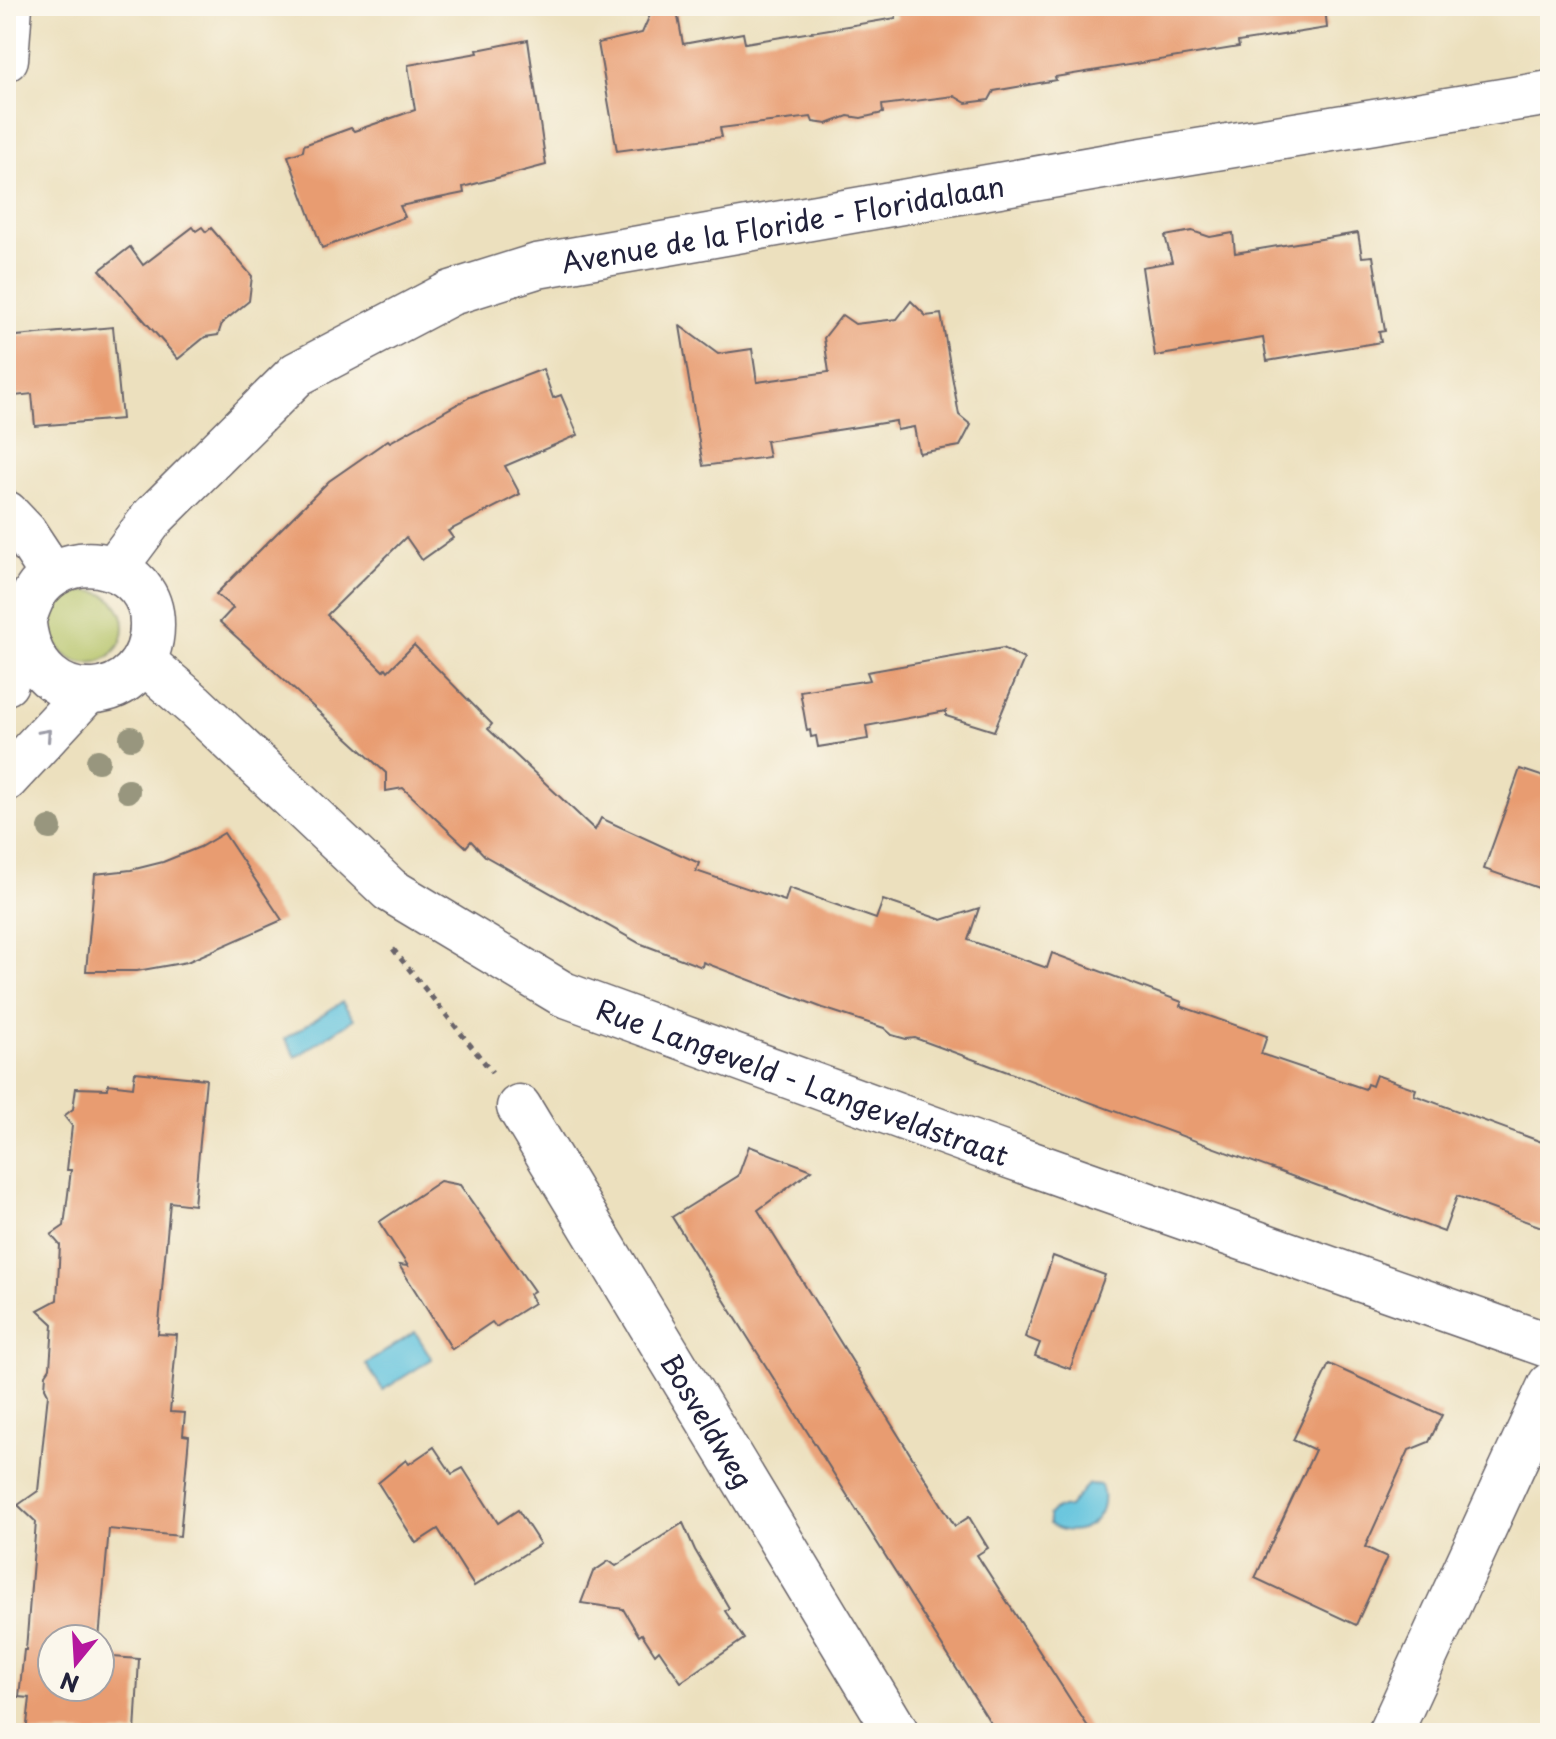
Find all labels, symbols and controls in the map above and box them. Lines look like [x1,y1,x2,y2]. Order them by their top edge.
street label: Avenue de la Floride - Floridalaan [558,163,1008,283]
one-way arrow [36,729,51,744]
street label: Rue Langeveld - Langeveldstraat [591,987,1015,1176]
street label: Bosveldweg [651,1345,766,1496]
north arrow [36,1623,116,1703]
text: N [56,1665,83,1702]

